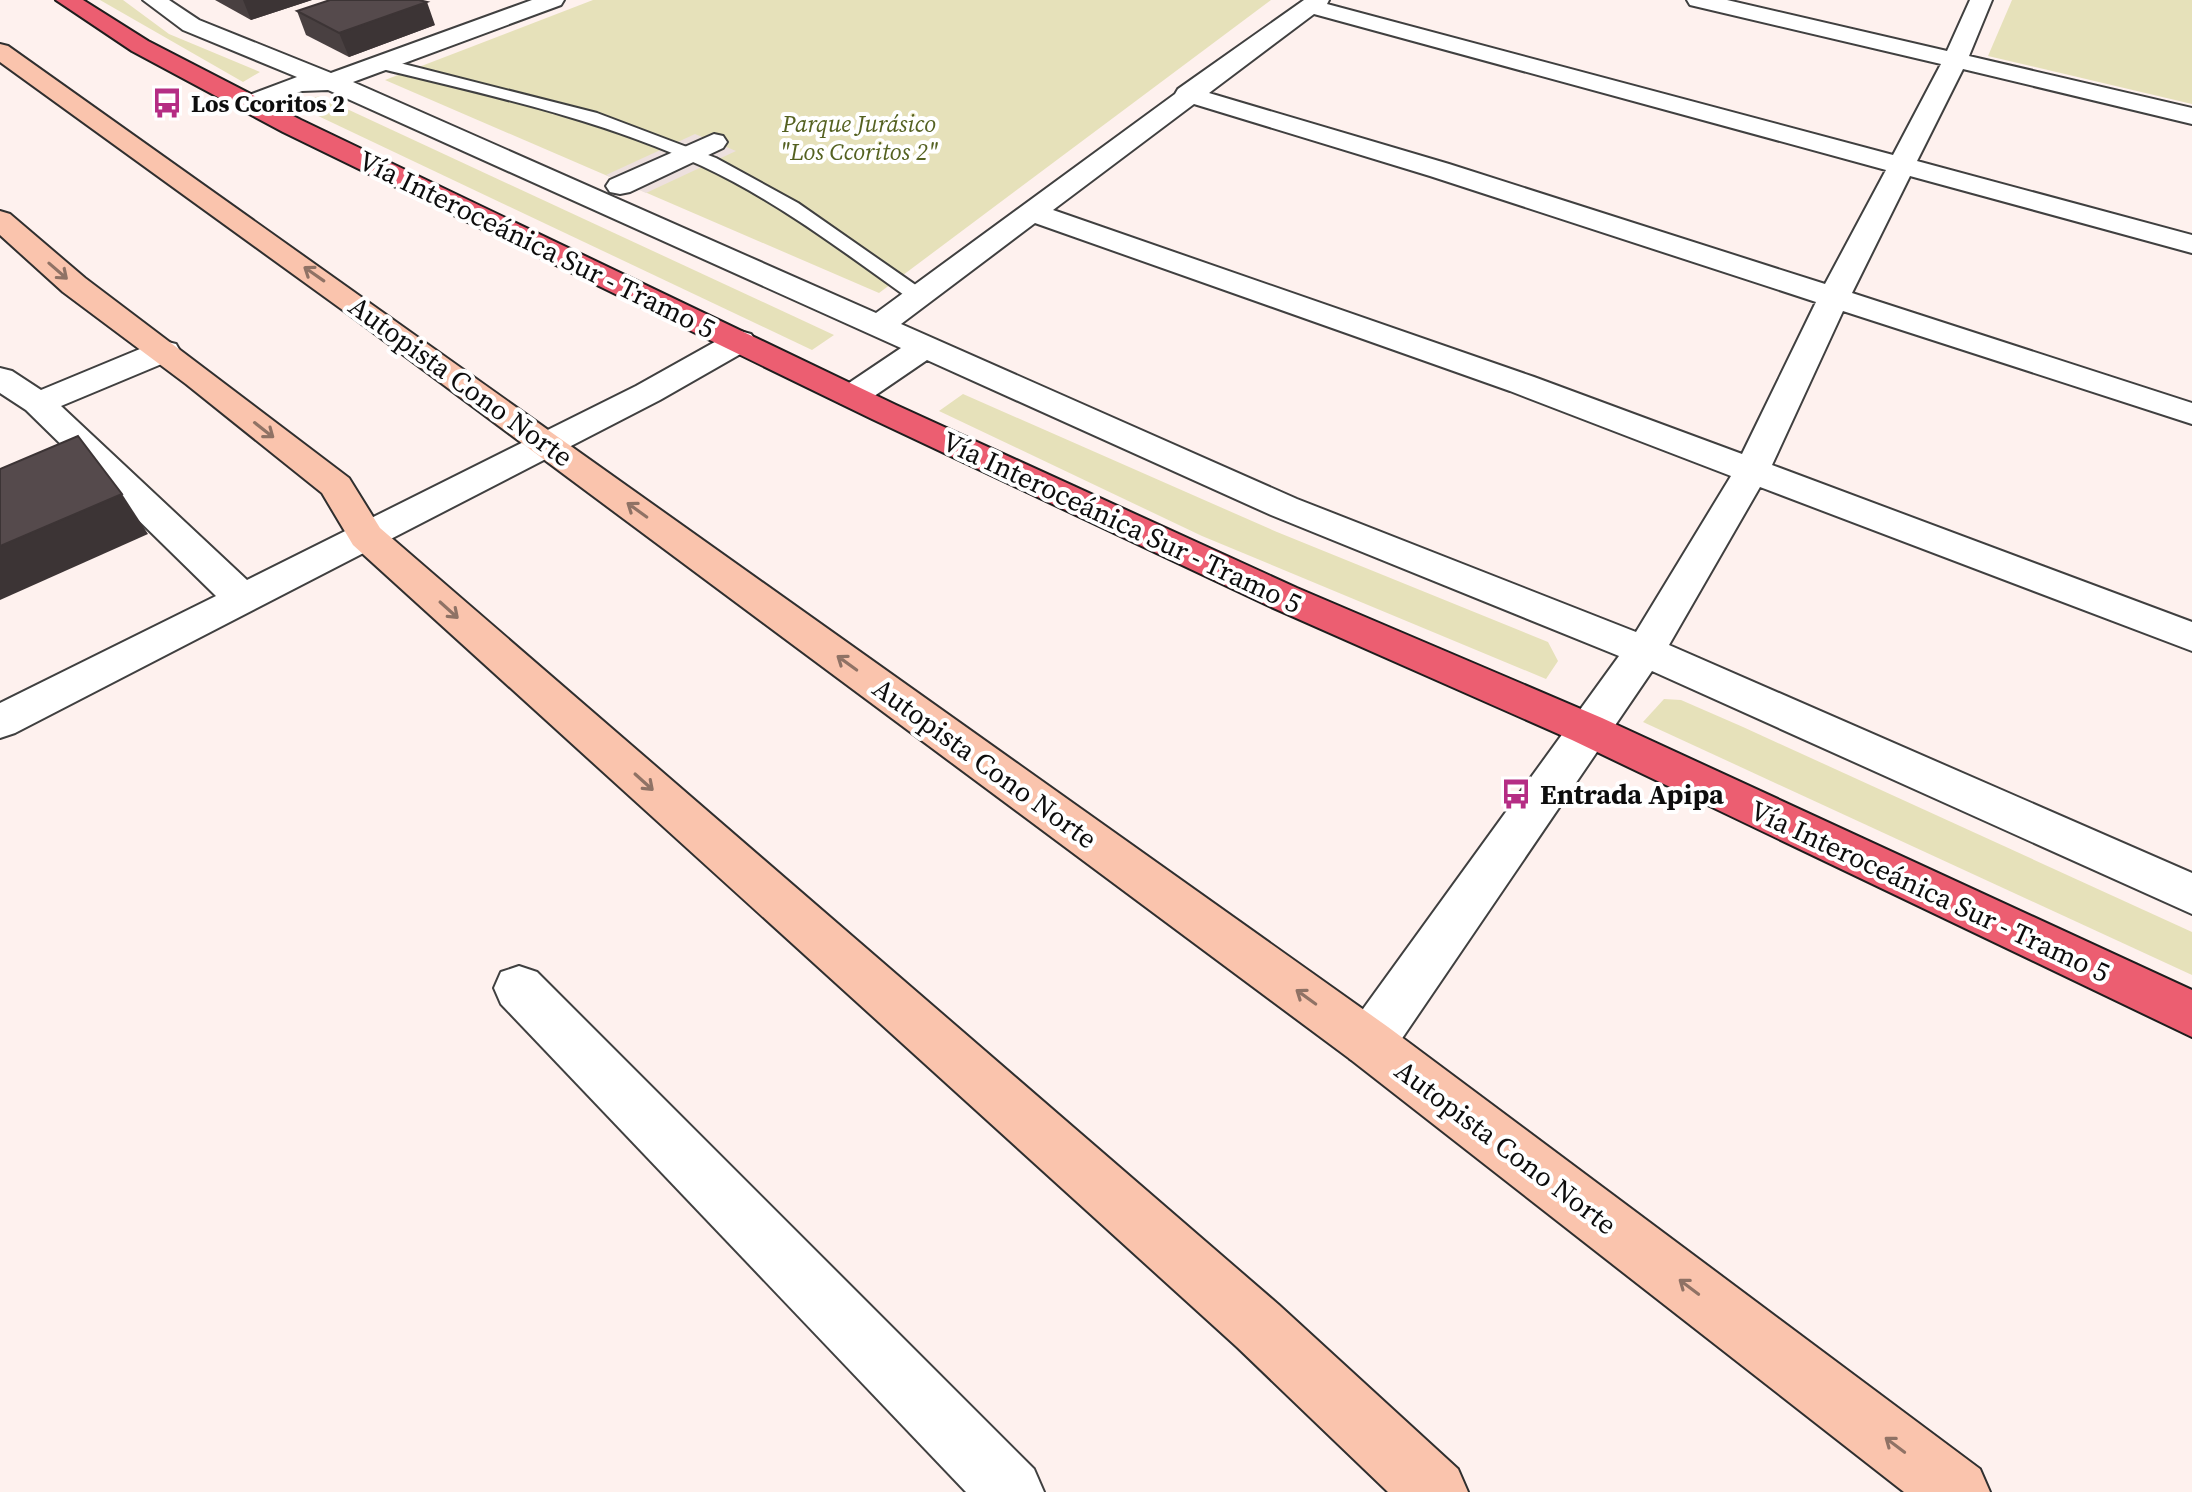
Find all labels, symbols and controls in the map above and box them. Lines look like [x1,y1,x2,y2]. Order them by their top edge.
bus stop icon: Los Ccoritos 2 [150,86,184,120]
place label: Los Ccoritos 2 [191,87,345,120]
park label: Parque Jurásico "Los Ccoritos 2" [780,107,938,168]
street label: Vía Interoceánica Sur - Tramo 5 [352,141,722,347]
one-way arrow [48,262,68,280]
one-way arrow [303,266,325,282]
street label: Autopista Cono Norte [341,287,581,475]
one-way arrow [253,421,274,438]
street label: Vía Interoceánica Sur - Tramo 5 [936,422,1308,622]
one-way arrow [627,501,648,518]
one-way arrow [438,600,458,618]
one-way arrow [837,654,858,671]
street label: Autopista Cono Norte [865,669,1105,857]
one-way arrow [633,773,653,791]
place label: Entrada Apipa [1540,775,1724,813]
bus stop icon: Entrada Apipa [1499,777,1533,811]
street label: Vía Interoceánica Sur - Tramo 5 [1744,791,2116,991]
one-way arrow [1296,989,1318,1005]
street label: Autopista Cono Norte [1387,1051,1625,1243]
one-way arrow [1679,1278,1700,1295]
one-way arrow [1885,1436,1906,1453]

